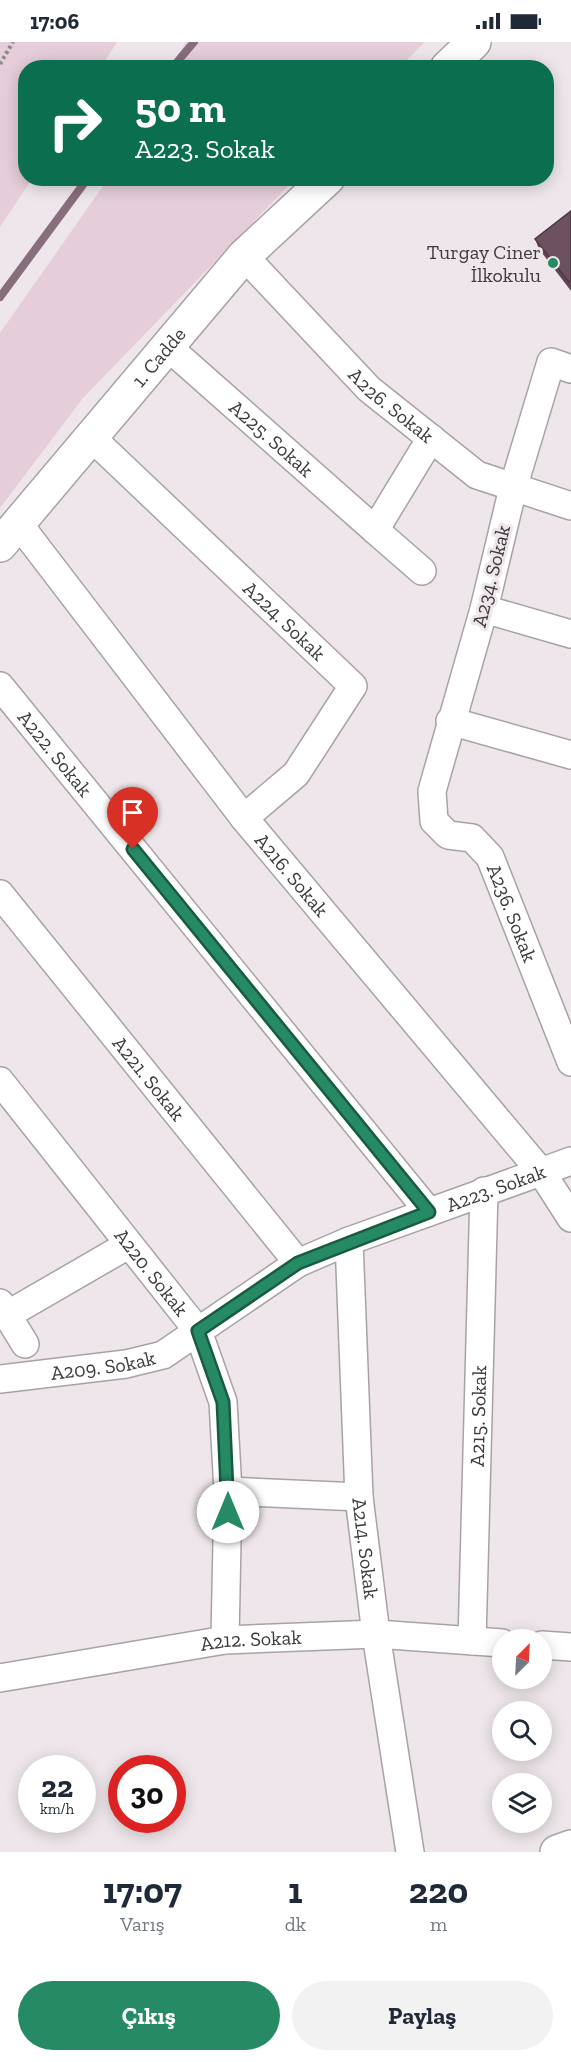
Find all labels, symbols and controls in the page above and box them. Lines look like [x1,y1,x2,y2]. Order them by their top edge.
text: 17:06 [30,8,79,35]
text: 50 m [135,82,226,133]
icon: right [36,84,114,162]
text: A223. Sokak [135,133,275,165]
place label: Turgay Ciner İlkokulu [427,240,541,287]
marker: Turgay Ciner İlkokulu [546,256,560,270]
street label: 1. Cadde [127,322,191,392]
street label: A226. Sokak [343,363,439,448]
street label: A225. Sokak [224,395,319,482]
street label: A234. Sokak [467,522,515,629]
street label: A224. Sokak [238,576,331,666]
street label: A222. Sokak [13,705,98,802]
pin [107,787,158,849]
icon: arrive [116,796,149,829]
street label: A216. Sokak [250,828,334,922]
street label: A236. Sokak [482,860,543,966]
street label: A221. Sokak [108,1031,190,1126]
street label: A223. Sokak [443,1159,549,1217]
street label: A220. Sokak [109,1224,194,1321]
street label: A209. Sokak [49,1345,158,1385]
street label: A215. Sokak [465,1364,491,1467]
position arrow [196,1480,260,1544]
street label: A214. Sokak [347,1496,384,1601]
street label: A212. Sokak [198,1625,303,1656]
north arrow [492,1629,552,1689]
map controls [492,1629,552,1833]
button: search [492,1701,552,1761]
speed limit sign: 30 [108,1755,186,1833]
text: 22 [41,1769,73,1805]
button: layers [492,1773,552,1833]
text: km/h [40,1800,74,1818]
text: 17:07 [103,1869,182,1912]
text: 1 [288,1869,303,1912]
text: 220 [409,1869,468,1912]
text: Varış [120,1912,164,1936]
text: dk [285,1912,306,1936]
text: m [430,1912,447,1936]
button: Çıkış [18,1981,280,2050]
button: Paylaş [292,1981,553,2050]

